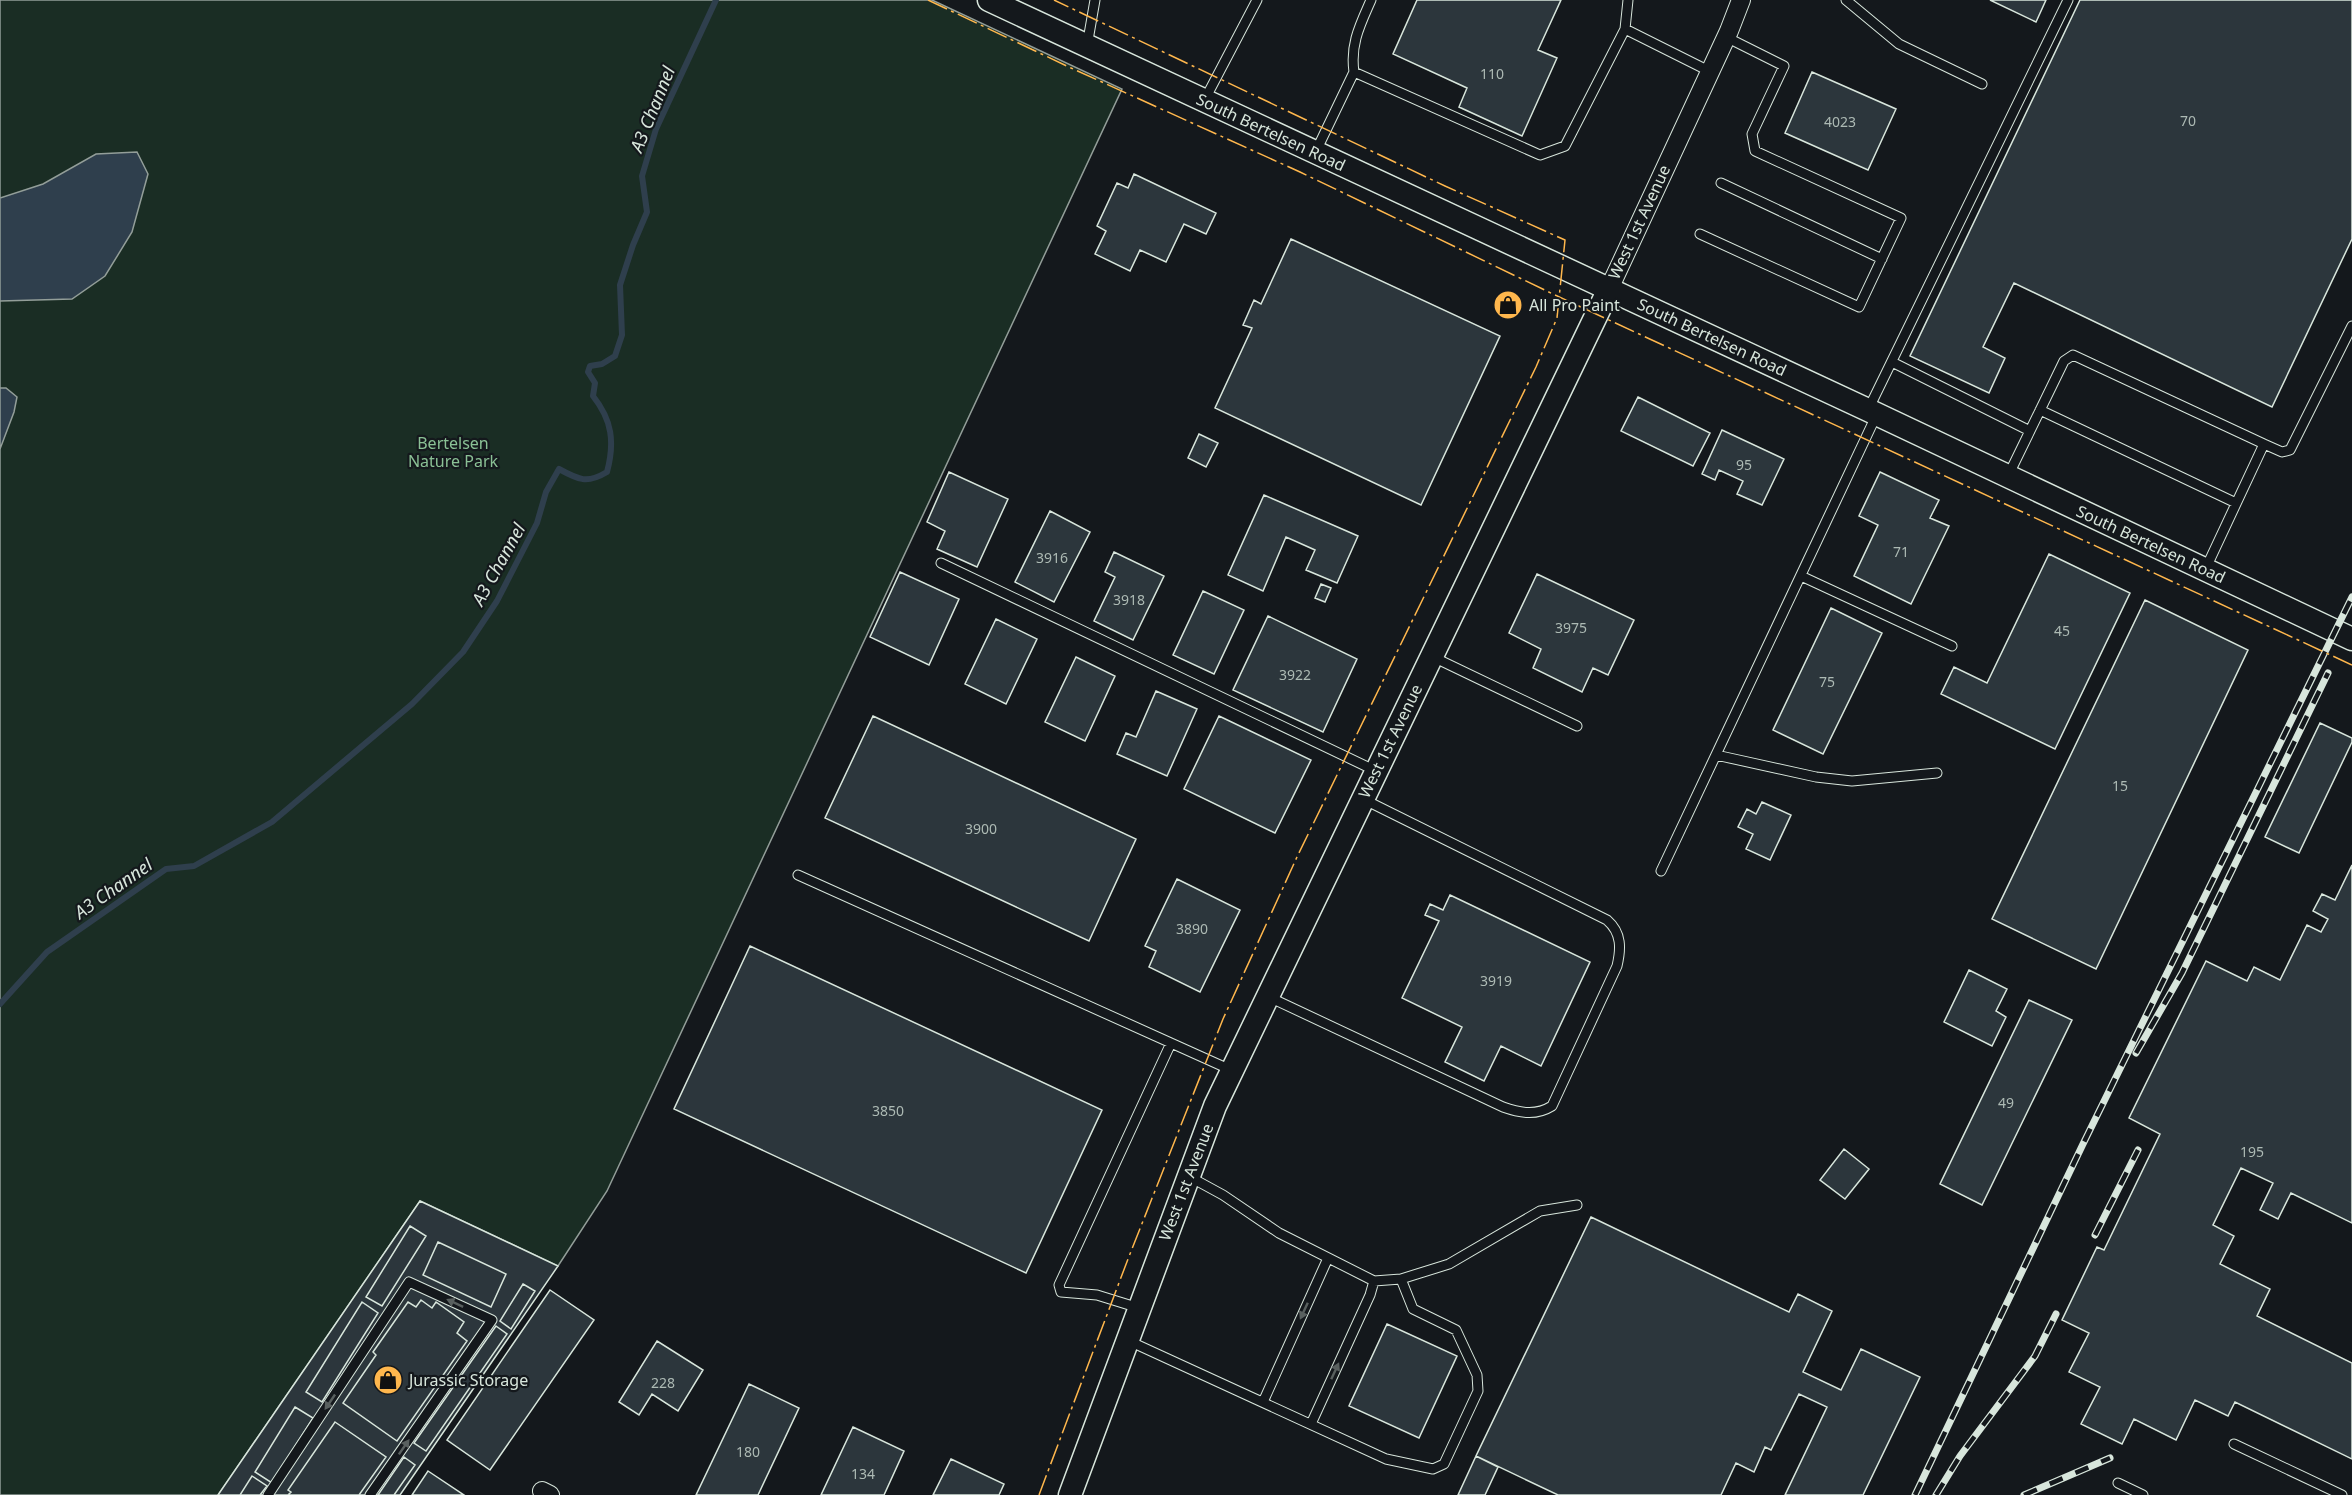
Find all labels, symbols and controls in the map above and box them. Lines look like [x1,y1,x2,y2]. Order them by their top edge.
water label: A3 Channel [623,62,680,157]
house number: 110 [1480,64,1504,83]
street label: South Bertelsen Road [1193,88,1349,176]
house number: 70 [2180,111,2196,130]
house number: 4023 [1824,112,1856,131]
street label: West 1st Avenue [1603,161,1675,283]
shop icon: All Pro Paint [1492,289,1524,321]
street label: South Bertelsen Road [1634,293,1790,381]
place label: All Pro Paint [1529,294,1620,316]
park label: Bertelsen Nature Park [408,432,498,472]
house number: 95 [1736,455,1752,474]
street label: South Bertelsen Road [2073,500,2229,588]
water label: A3 Channel [465,518,531,611]
house number: 71 [1893,542,1909,561]
house number: 3916 [1036,548,1068,567]
house number: 3918 [1113,590,1145,609]
house number: 3975 [1555,618,1587,637]
house number: 45 [2054,621,2070,640]
house number: 3922 [1279,665,1311,684]
house number: 75 [1819,672,1835,691]
street label: West 1st Avenue [1353,680,1427,802]
house number: 15 [2112,776,2128,795]
house number: 3900 [965,819,997,838]
water label: A3 Channel [67,852,157,925]
house number: 3890 [1176,919,1208,938]
house number: 3919 [1480,971,1512,990]
house number: 49 [1998,1093,2014,1112]
house number: 3850 [872,1101,904,1120]
street label: West 1st Avenue [1153,1120,1219,1244]
house number: 195 [2240,1142,2264,1161]
one-way arrow [446,1298,464,1308]
one-way arrow [1299,1303,1309,1321]
one-way arrow [1330,1361,1340,1379]
shop icon: Jurassic Storage [372,1364,404,1396]
place label: Jurassic Storage [407,1369,528,1391]
house number: 228 [651,1373,675,1392]
one-way arrow [324,1393,335,1410]
one-way arrow [398,1439,409,1455]
house number: 180 [736,1442,760,1461]
house number: 134 [851,1464,875,1483]

